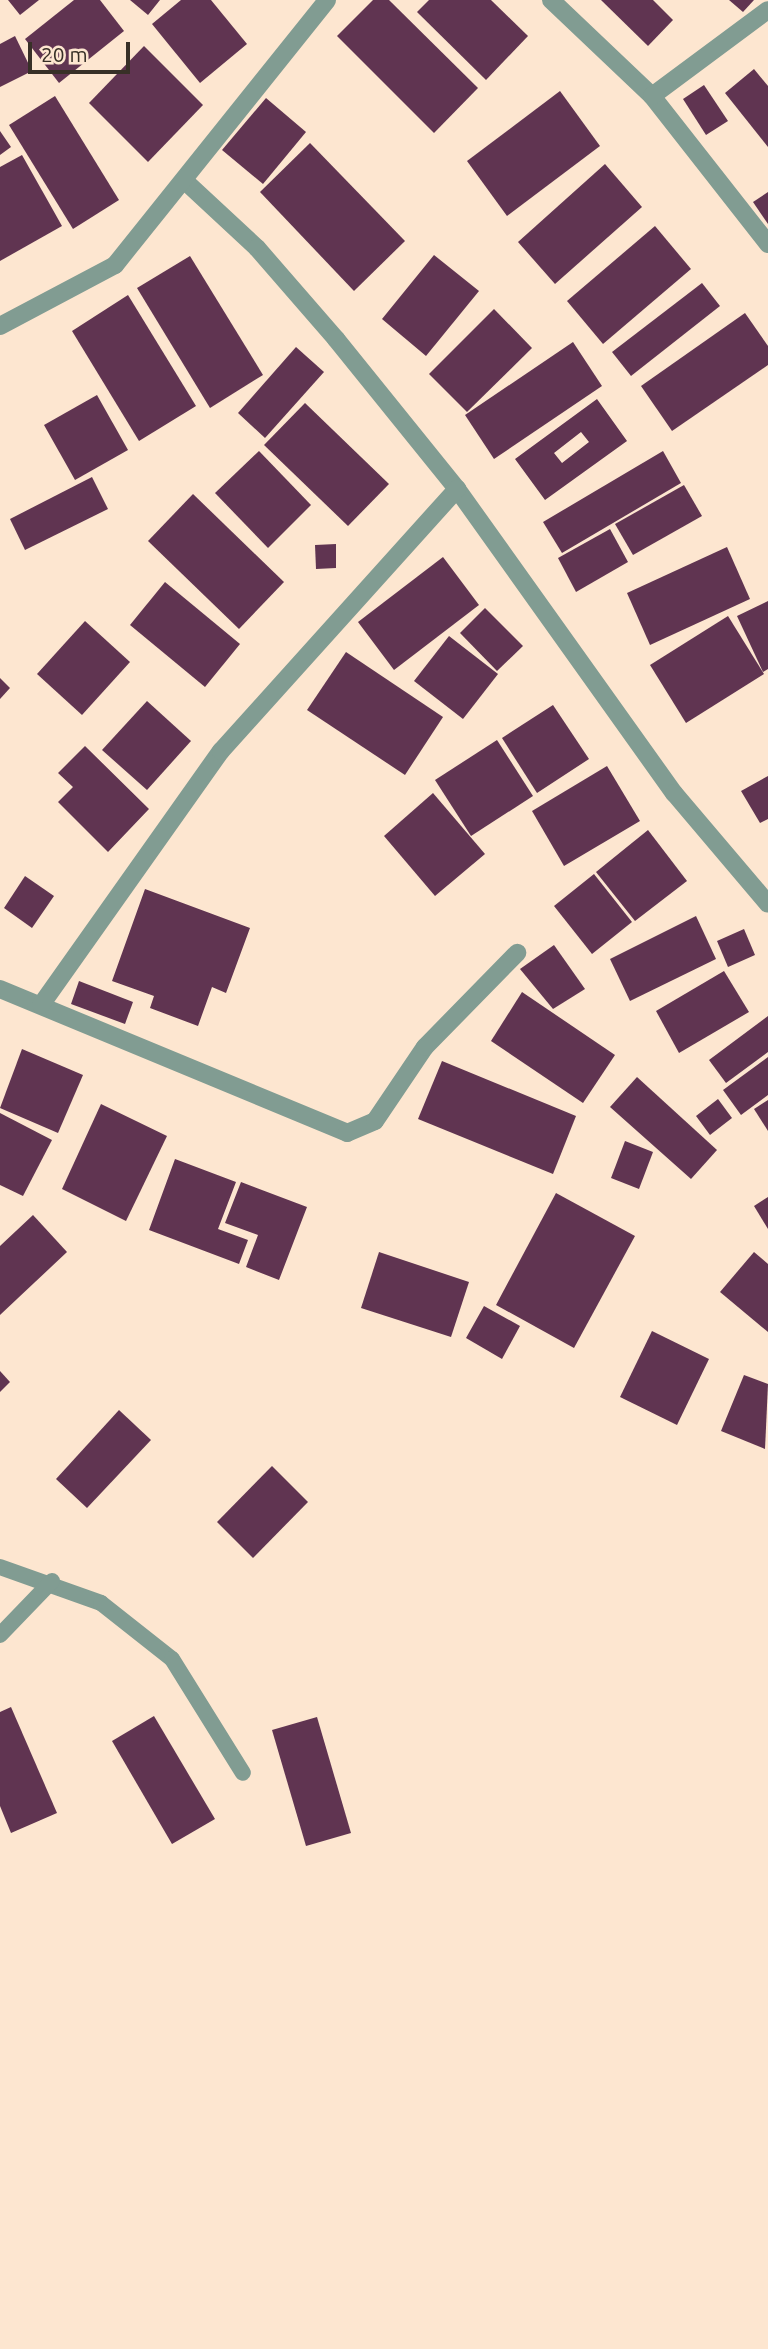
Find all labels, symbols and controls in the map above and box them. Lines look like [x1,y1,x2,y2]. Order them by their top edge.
scale bar [32,28,133,72]
text: 20 m [41,42,88,66]

